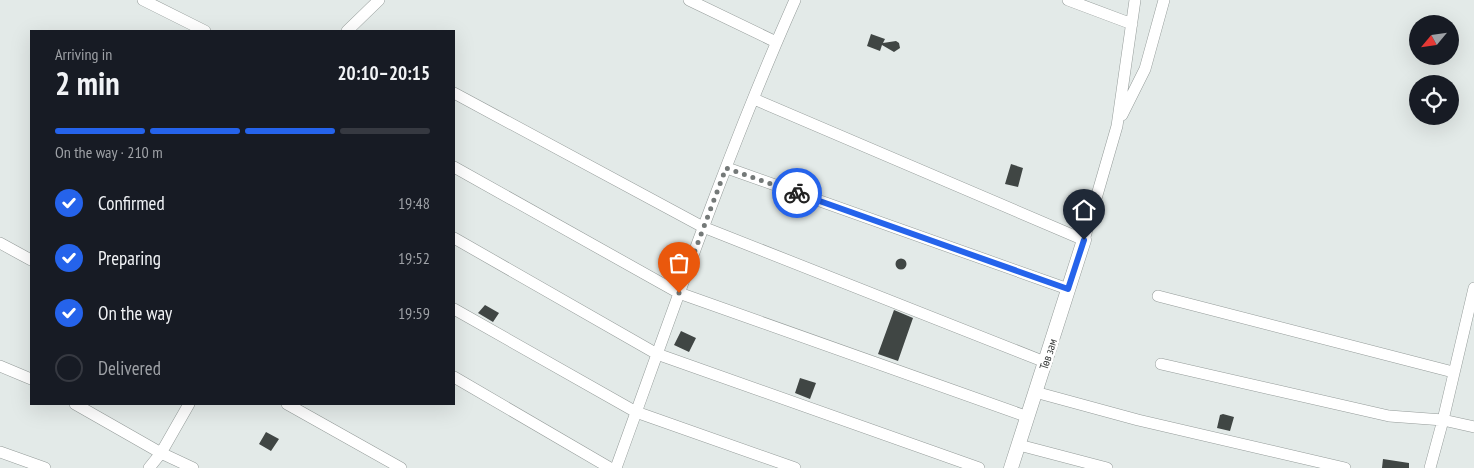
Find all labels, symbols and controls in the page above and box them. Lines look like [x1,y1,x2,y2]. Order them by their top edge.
north arrow [1409,15,1459,65]
map controls [1409,15,1459,125]
text: Arriving in [55,44,112,64]
text: 20:10–20:15 [337,61,430,85]
text: 2 min [55,62,120,104]
button: locate [1409,75,1459,125]
text: On the way · 210 m [55,142,163,162]
courier [772,168,822,218]
icon: bike [783,179,811,207]
icon: check [55,189,83,217]
pin [1063,189,1105,240]
text: Confirmed [98,191,165,215]
text: 19:48 [398,193,430,213]
icon: home [1070,196,1098,224]
pin [658,242,700,293]
icon: check [55,244,83,272]
text: Preparing [98,246,161,270]
text: 19:52 [398,248,430,268]
icon: bag [665,249,693,277]
icon: check [55,299,83,327]
text: On the way [98,301,172,325]
text: 19:59 [398,303,430,323]
street label: Төв зам [1036,336,1060,372]
text: Delivered [98,356,161,380]

